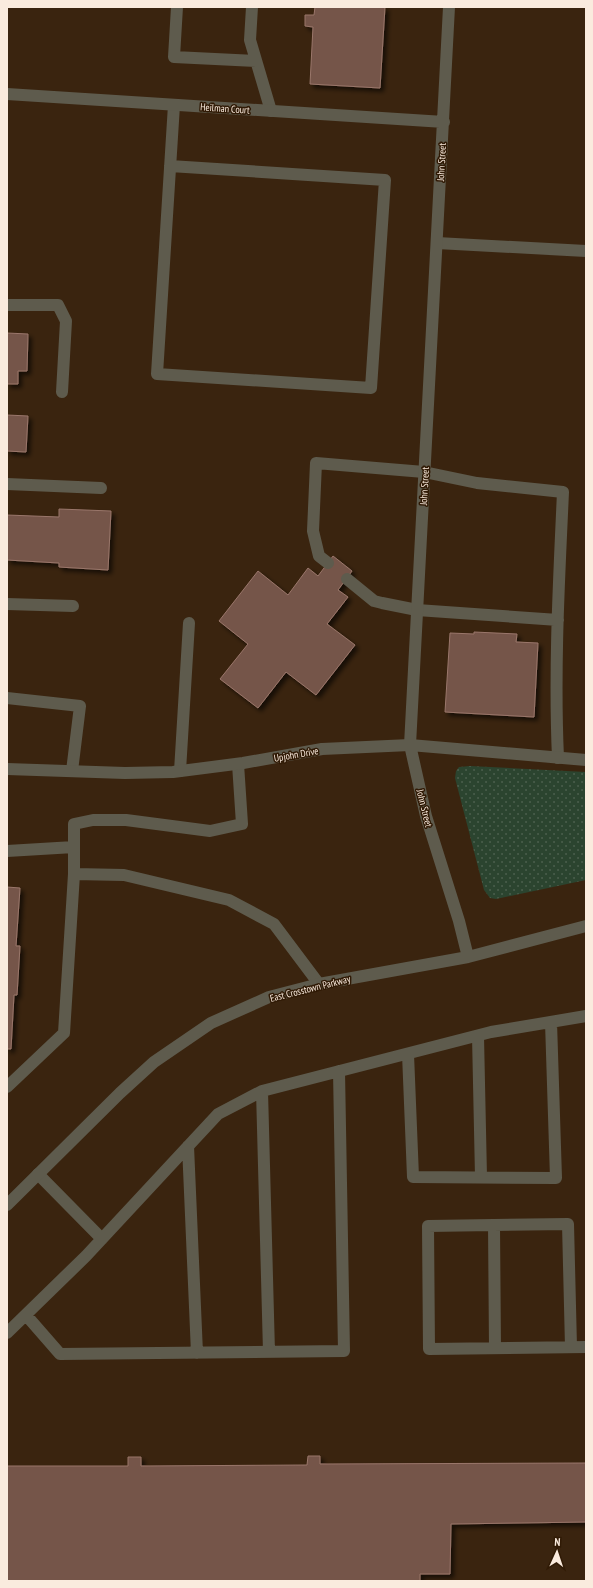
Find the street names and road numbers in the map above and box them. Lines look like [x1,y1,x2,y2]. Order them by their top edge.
street label: Heilman Court [200,100,250,117]
street label: John Street [434,142,449,183]
street label: John Street [417,466,432,507]
street label: Upjohn Drive [273,744,319,765]
street label: John Street [413,787,436,829]
street label: East Crosstown Parkway [268,972,352,1005]

